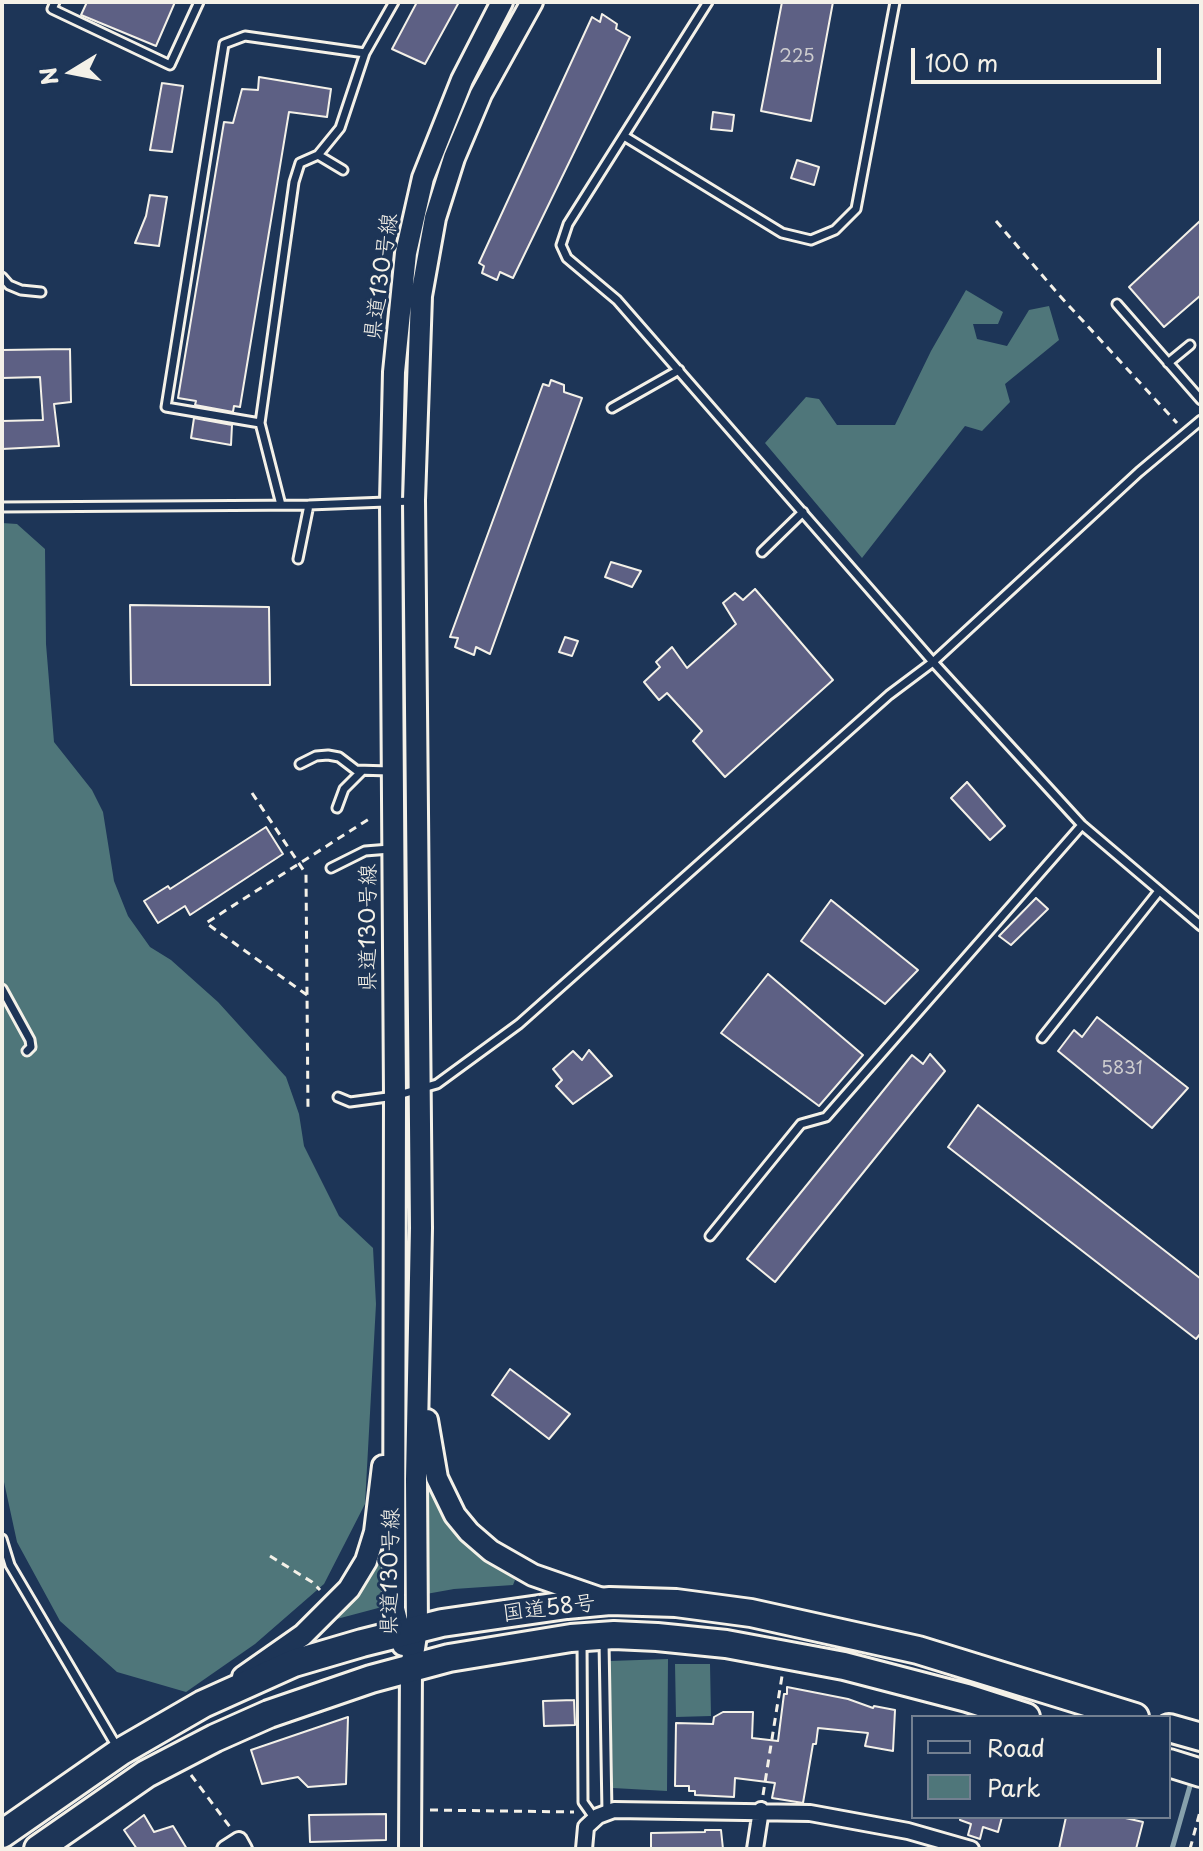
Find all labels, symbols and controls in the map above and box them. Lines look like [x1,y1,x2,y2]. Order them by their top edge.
north arrow [32,32,112,112]
scale bar [915,32,1165,82]
text: 100 m [925,44,998,80]
house number: 225 [779,46,815,68]
text: N [30,65,66,88]
street label: 県道130号線 [360,212,404,342]
street label: 県道130号線 [356,864,382,992]
house number: 5831 [1101,1058,1143,1080]
street label: 県道130号線 [377,1508,405,1636]
street label: 国道58号 [501,1590,597,1628]
legend [911,1715,1171,1819]
text: Road [987,1729,1045,1765]
text: Park [987,1769,1041,1805]

